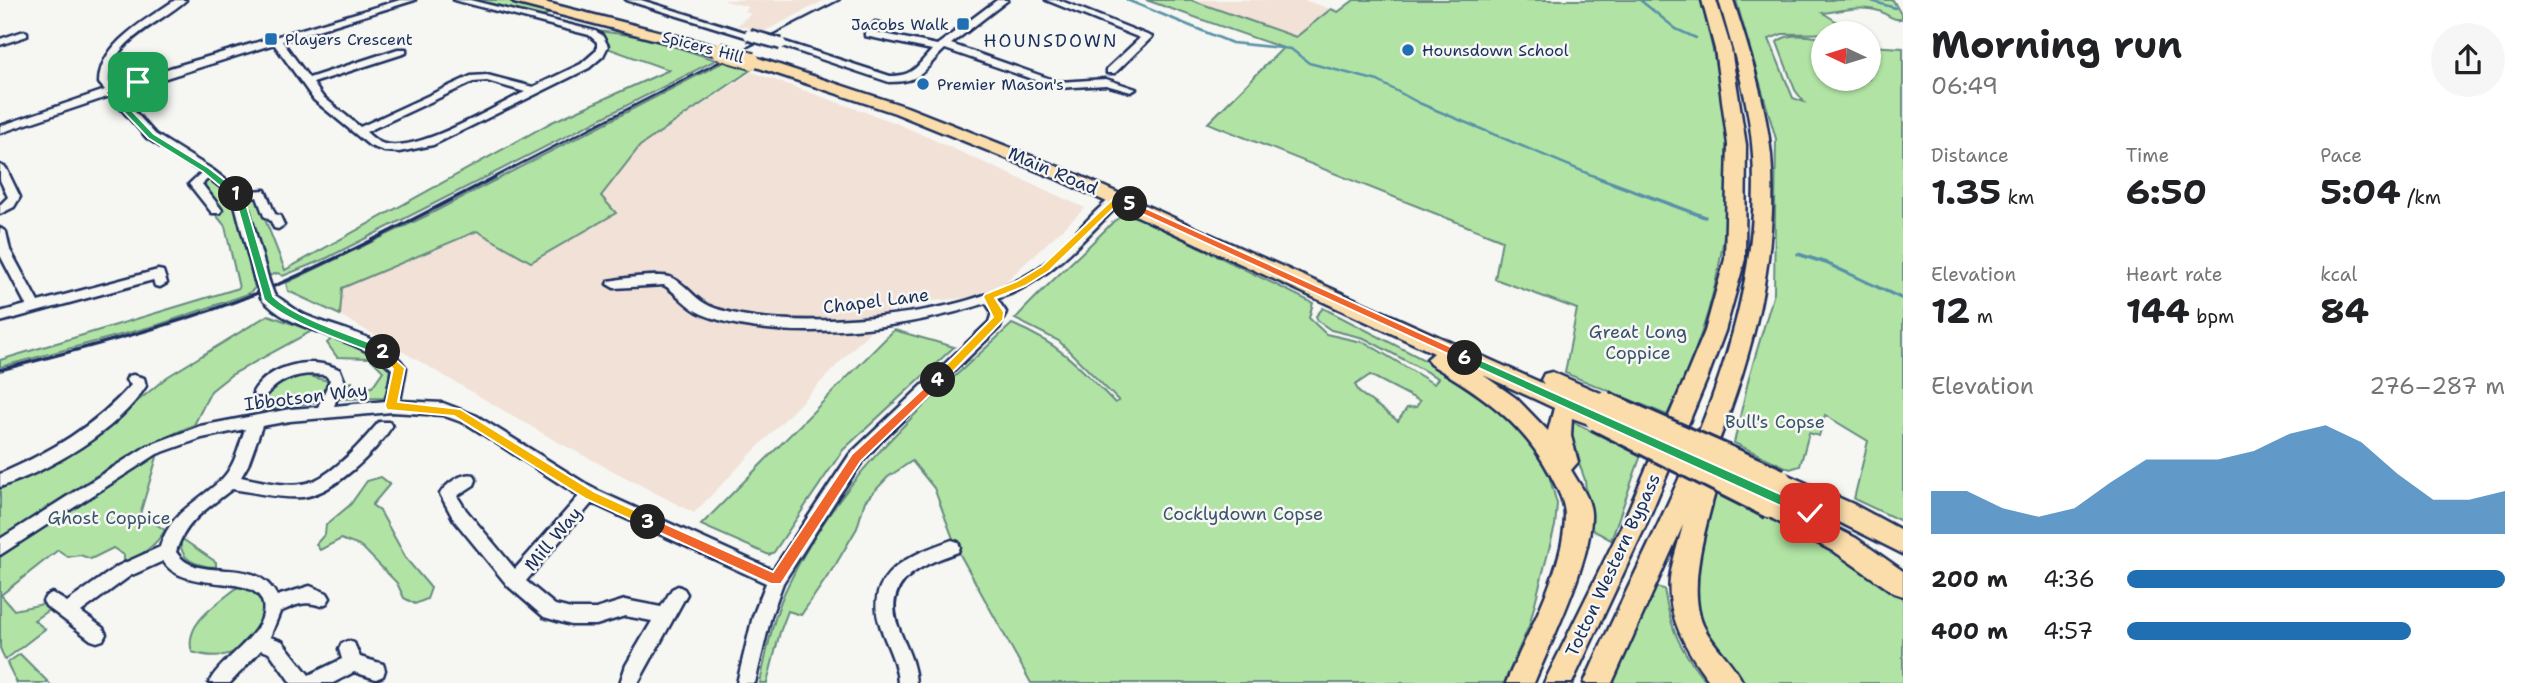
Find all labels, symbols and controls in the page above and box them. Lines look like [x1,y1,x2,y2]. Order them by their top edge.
place label: Jacobs Walk [851,14,949,35]
marker: Jacobs Walk [955,16,971,32]
text: Morning run [1931,19,2182,70]
north arrow [1811,21,1881,91]
map controls [1811,21,1881,91]
button: share [2431,23,2505,97]
street label: Spicers Hill [660,26,746,68]
place label: Players Crescent [285,29,413,50]
district label: HOUNSDOWN [983,29,1119,53]
marker: Players Crescent [263,31,279,47]
place label: Hounsdown School [1422,40,1569,61]
marker: Hounsdown School [1400,42,1416,58]
pin [108,52,168,112]
icon: arrive [119,63,157,101]
text: 06:49 [1931,71,1998,101]
place label: Premier Mason's [937,74,1064,95]
marker: Premier Mason's [915,76,931,92]
street label: Main Road [1004,141,1102,201]
text: Distance [1931,143,2009,168]
text: Time [2126,143,2169,168]
text: Pace [2320,143,2362,168]
text: 1.35 [1931,168,2001,215]
text: 6:50 [2126,168,2207,215]
text: 5:04 [2320,168,2401,215]
pin: 1 [218,176,254,212]
text: 1 [231,181,240,206]
text: km [2001,185,2034,210]
text: /km [2401,185,2441,210]
pin: 5 [1112,186,1148,222]
text: 5 [1124,191,1135,216]
text: Elevation [1931,262,2016,287]
text: Heart rate [2126,262,2222,287]
text: kcal [2320,262,2357,287]
street label: Chapel Lane [822,283,930,319]
text: 12 [1931,287,1970,334]
text: 144 [2126,287,2190,334]
text: 84 [2320,287,2369,334]
text: m [1970,304,1993,329]
text: bpm [2190,304,2234,329]
park label: Great Long Coppice [1589,320,1687,365]
pin: 2 [366,334,400,370]
text: 2 [376,339,389,364]
pin: 6 [1448,340,1482,376]
text: 6 [1458,345,1471,370]
pin: 4 [920,362,956,398]
text: 4 [931,367,944,392]
text: Elevation [1931,371,2034,401]
text: 276–287 m [2369,371,2505,401]
street label: Ibbotson Way [243,378,369,416]
park label: Bull's Copse [1725,410,1825,434]
street label: Totton Western Bypass [1560,469,1666,661]
pin [1780,483,1840,543]
icon: check [1791,494,1829,532]
street label: Mill Way [519,502,587,576]
park label: Cocklydown Copse [1163,502,1323,526]
pin: 3 [630,504,666,540]
park label: Ghost Coppice [47,506,171,530]
text: 3 [641,509,654,534]
text: 200 m [1931,564,2008,594]
text: 4:36 [2043,564,2095,594]
text: 400 m [1931,616,2008,646]
text: 4:57 [2043,616,2093,646]

